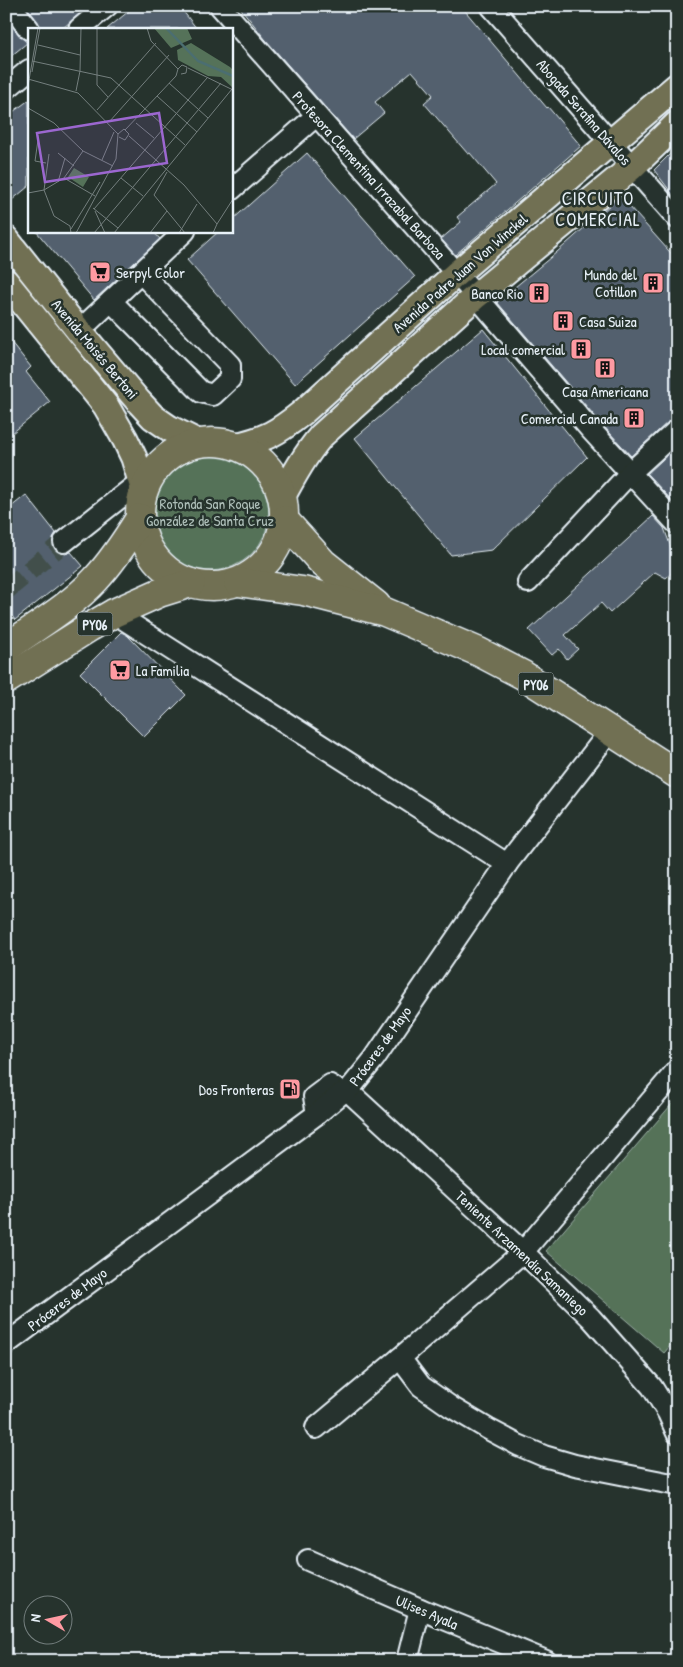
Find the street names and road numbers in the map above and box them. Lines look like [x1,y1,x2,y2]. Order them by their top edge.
street label: Abogada Serafina Dávalos [532,54,636,170]
street label: Profesora Clementina Irrazabal Barboza [288,86,450,264]
street label: Avenida Padre Juan Von Winckel [388,208,532,338]
street label: Avenida Moisés Bertoni [47,295,143,403]
road number: PY06 [78,612,112,636]
road number: PY06 [518,672,554,696]
street label: Próceres de Mayo [344,1002,416,1090]
street label: Teniente Arzamendia Samaniego [451,1186,593,1320]
street label: Próceres de Mayo [23,1262,111,1336]
street label: Ulises Ayala [393,1589,462,1635]

